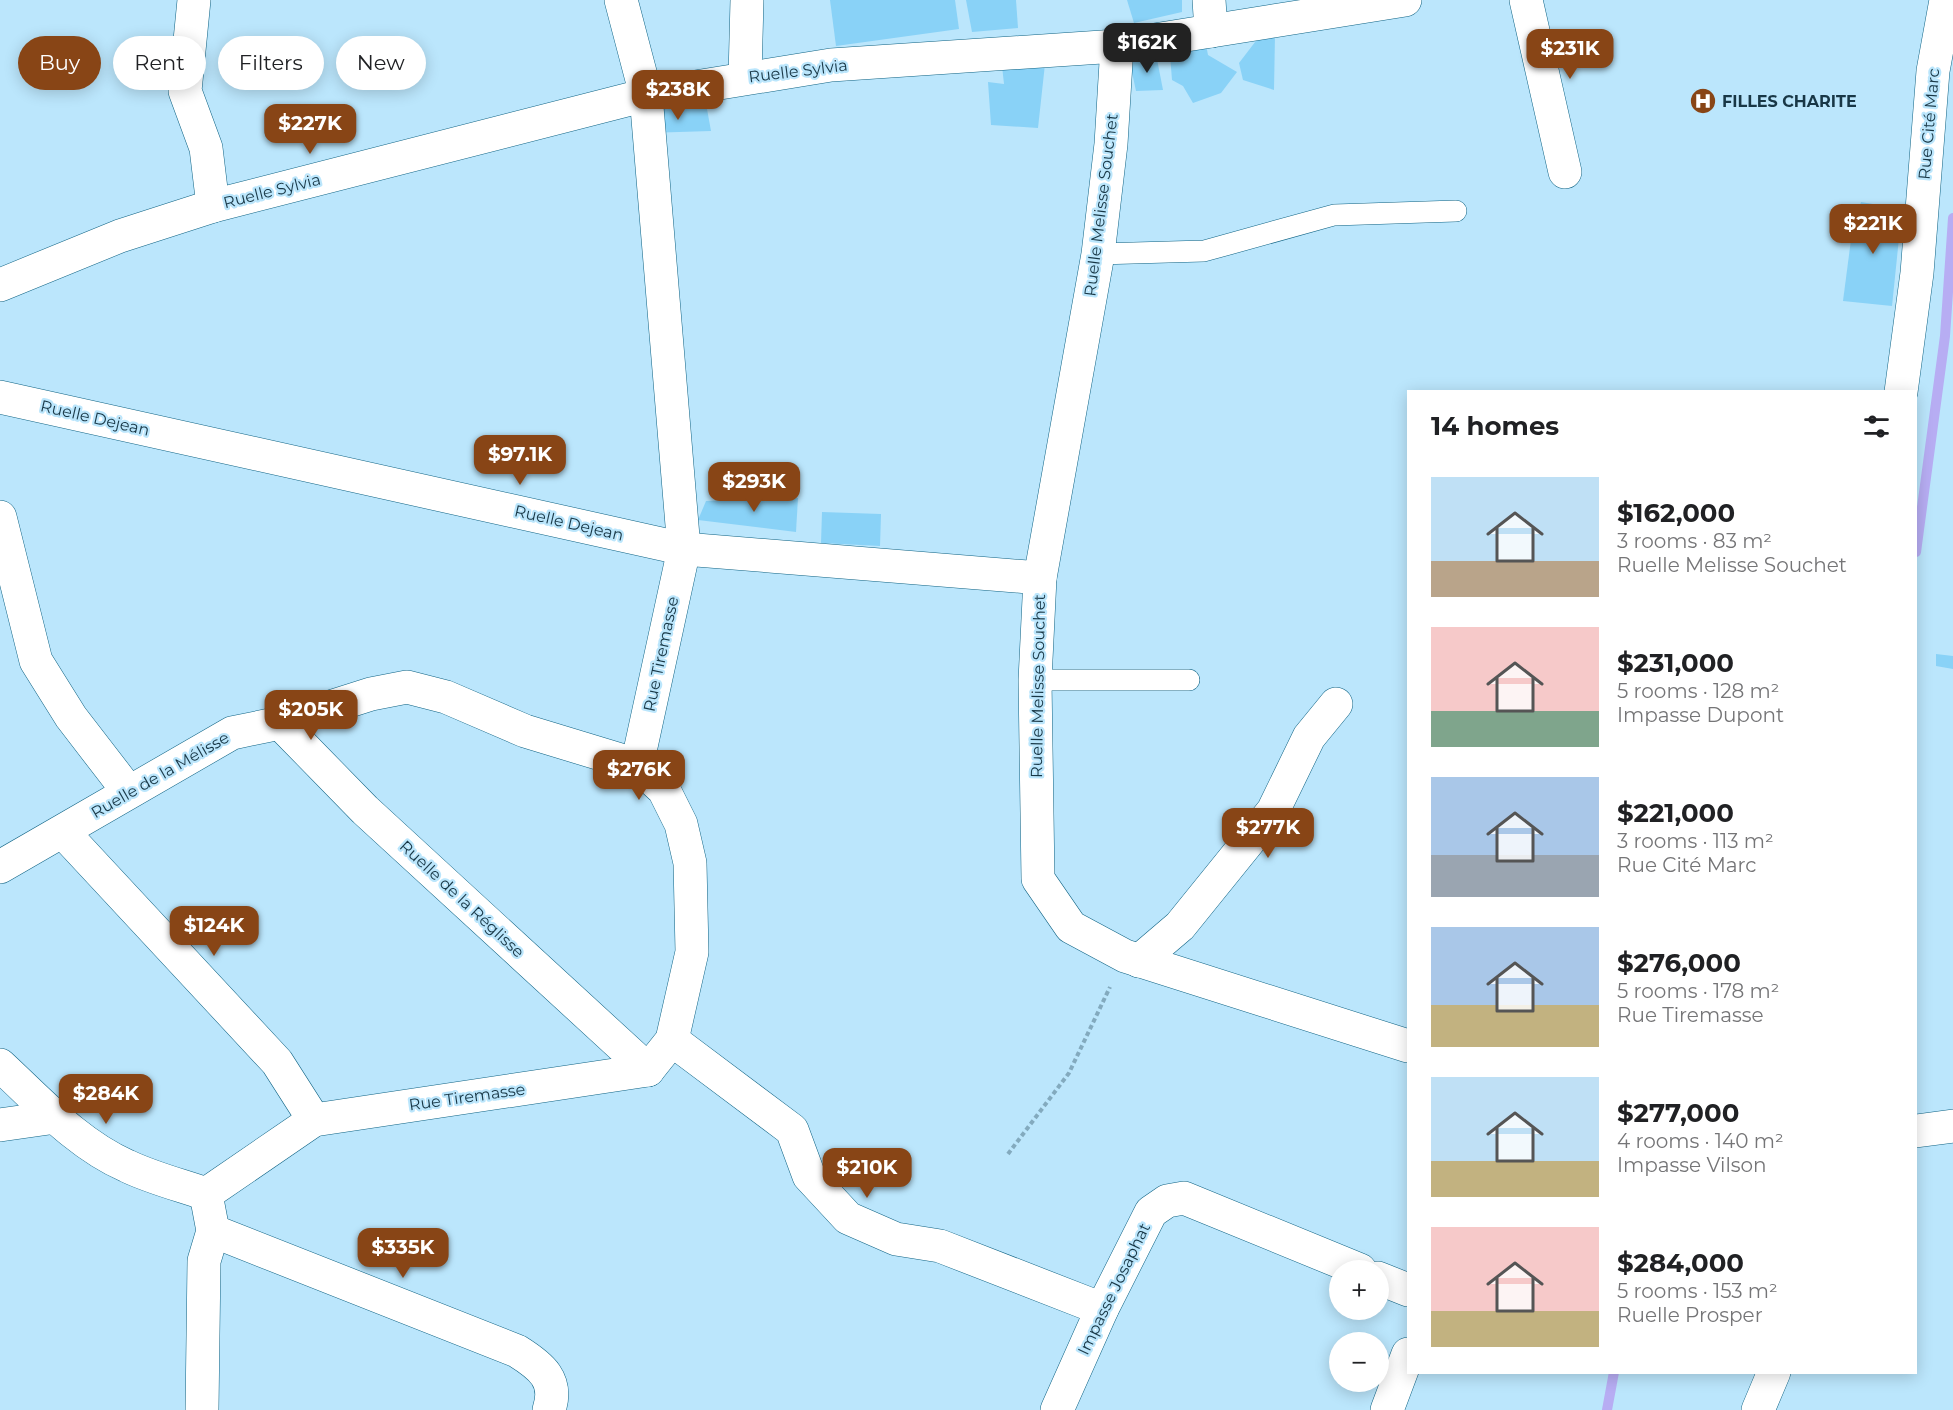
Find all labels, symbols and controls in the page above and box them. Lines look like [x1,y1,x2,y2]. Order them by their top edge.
pin: $162K [1105,23,1189,74]
pin: $231K [1528,29,1612,80]
text: $162K [1117,30,1177,54]
chip: Buy [18,36,101,90]
chip: Rent [113,36,206,90]
chip: Filters [218,36,324,90]
chip: New [336,36,426,90]
text: $231K [1540,36,1600,60]
street label: Ruelle Sylvia [747,55,849,87]
street label: Rue Cité Marc [1915,68,1943,180]
pin: $238K [636,70,720,121]
text: $238K [646,77,710,101]
hospital icon: FILLES CHARITE [1688,86,1718,116]
place label: FILLES CHARITE [1722,92,1857,111]
pin: $227K [268,104,352,155]
text: $227K [278,111,342,135]
street label: Ruelle Melisse Souchet [1080,112,1122,297]
street label: Ruelle Sylvia [221,170,323,212]
pin: $221K [1831,204,1915,255]
text: $221K [1844,211,1903,235]
street label: Ruelle Dejean [39,396,151,440]
text: 14 homes [1431,410,1559,442]
icon: filters [1860,410,1893,443]
pin: $97.1K [471,435,569,486]
text: $97.1K [488,442,552,466]
pin: $293K [712,462,796,513]
text: $293K [722,469,786,493]
text: $162,000 [1617,497,1735,529]
street label: Ruelle Dejean [513,501,625,545]
icon: home [1479,501,1551,573]
text: 3 rooms · 83 m² [1617,529,1772,553]
text: Ruelle Melisse Souchet [1617,553,1847,577]
street label: Ruelle Melisse Souchet [1027,593,1049,778]
street label: Rue Tiremasse [640,595,682,713]
text: $231,000 [1617,647,1734,679]
icon: home [1479,651,1551,723]
text: 5 rooms · 128 m² [1617,679,1779,703]
pin: $205K [269,690,353,741]
text: $205K [279,697,343,721]
text: Impasse Dupont [1617,703,1784,727]
street label: Ruelle de la Mélisse [88,728,232,822]
pin: $276K [597,750,681,801]
text: $276K [607,757,671,781]
text: $221,000 [1617,797,1734,829]
icon: home [1479,801,1551,873]
pin: $277K [1226,808,1310,859]
text: $277K [1236,815,1300,839]
text: 3 rooms · 113 m² [1617,829,1774,853]
street label: Ruelle de la Réglisse [396,836,528,962]
text: Rue Cité Marc [1617,853,1757,877]
pin: $124K [172,906,256,957]
text: $124K [184,913,244,937]
text: $276,000 [1617,947,1741,979]
icon: home [1479,951,1551,1023]
text: 5 rooms · 178 m² [1617,979,1779,1003]
text: Rue Tiremasse [1617,1003,1764,1027]
pin: $284K [64,1074,148,1125]
street label: Rue Tiremasse [408,1079,526,1115]
text: $284K [73,1081,139,1105]
text: $277,000 [1617,1097,1739,1129]
icon: home [1479,1101,1551,1173]
text: 4 rooms · 140 m² [1617,1129,1784,1153]
pin: $210K [825,1148,909,1199]
text: Impasse Vilson [1617,1153,1767,1177]
text: $210K [837,1155,897,1179]
street label: Impasse Josaphat [1074,1219,1154,1358]
pin: $335K [361,1228,445,1279]
text: $335K [372,1235,434,1259]
text: $284,000 [1617,1247,1744,1279]
icon: home [1479,1251,1551,1323]
map controls [1329,1260,1389,1392]
button: + [1329,1260,1389,1320]
text: 5 rooms · 153 m² [1617,1279,1778,1303]
text: Ruelle Prosper [1617,1303,1763,1327]
button: − [1329,1332,1389,1392]

